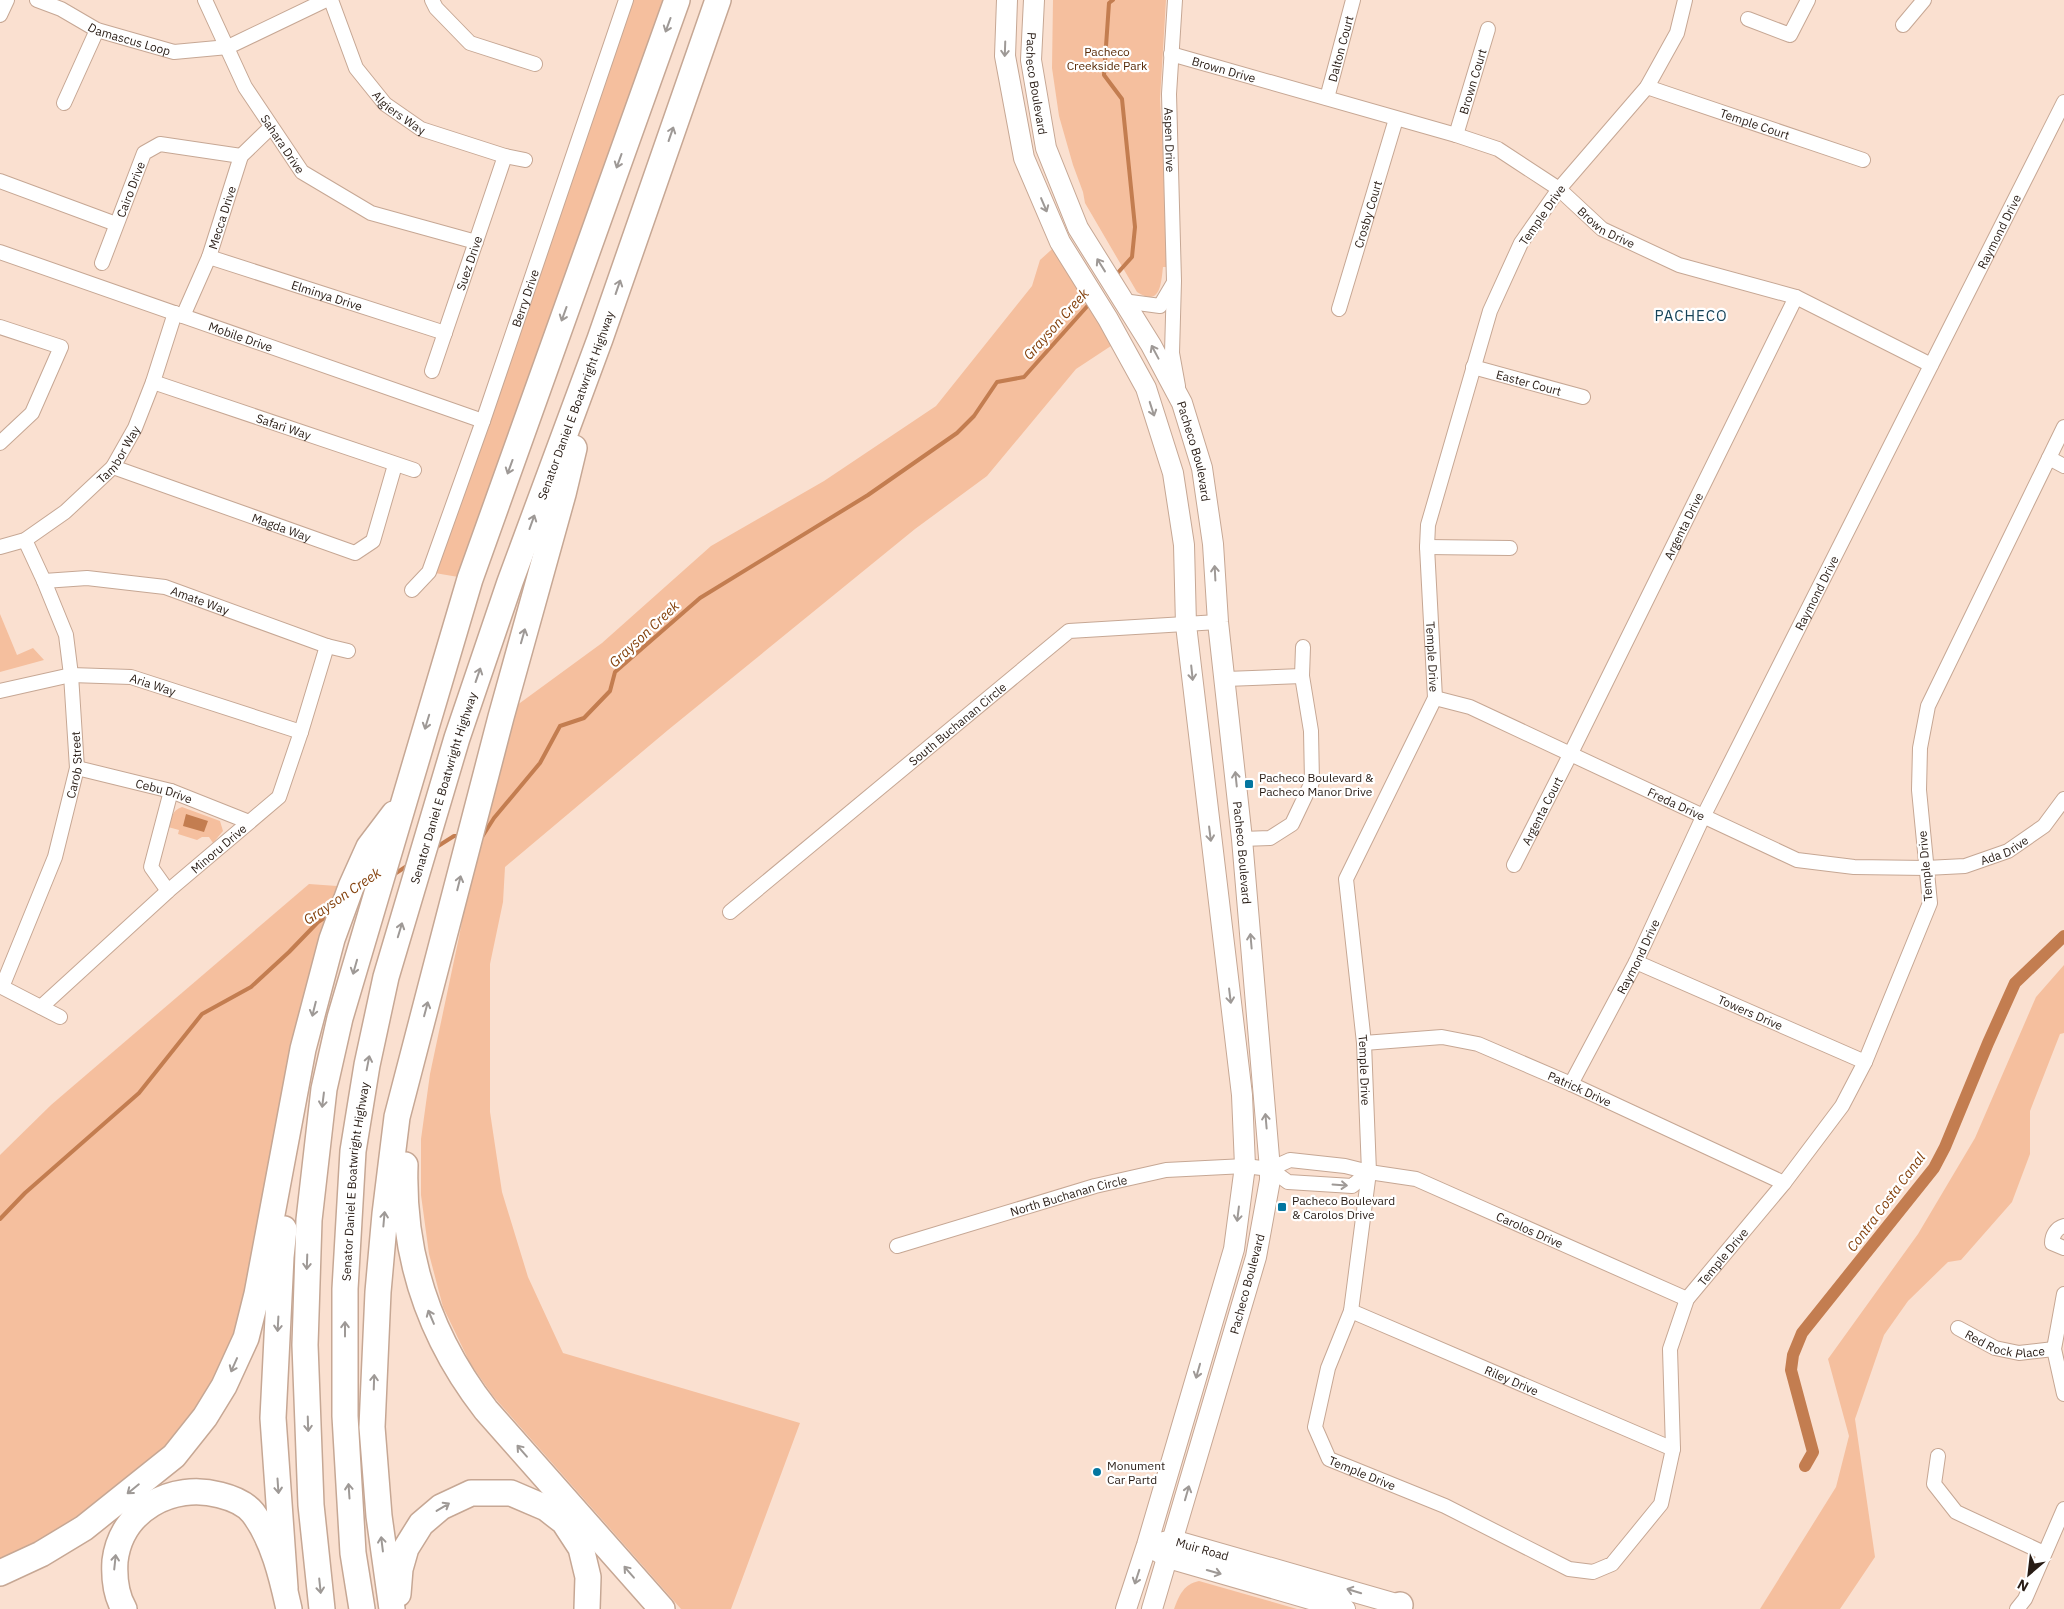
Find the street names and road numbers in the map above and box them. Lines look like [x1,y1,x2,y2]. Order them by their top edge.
street label: Dalton Court [1324,14,1356,83]
street label: Damascus Loop [86,19,172,58]
street label: Pacheco Boulevard [1023,32,1051,136]
street label: Brown Court [1455,47,1489,116]
street label: Brown Drive [1190,53,1258,85]
street label: Algiers Way [370,87,427,137]
street label: Temple Court [1718,105,1792,142]
street label: Aspen Drive [1162,107,1179,173]
street label: Sahara Drive [258,111,308,177]
street label: Cairo Drive [113,159,148,219]
street label: Crosby Court [1350,179,1385,250]
street label: Temple Drive [1516,181,1569,248]
street label: Mecca Drive [204,184,239,251]
street label: Raymond Drive [1974,191,2024,271]
street label: Brown Drive [1575,203,1638,251]
street label: Suez Drive [452,233,485,292]
street label: Berry Drive [508,267,542,329]
street label: Elminya Drive [290,277,365,314]
street label: Senator Daniel E Boatwright Highway [534,309,617,502]
street label: Mobile Drive [207,318,275,355]
street label: Easter Court [1495,366,1563,398]
street label: Pacheco Boulevard [1174,399,1214,502]
street label: Safari Way [254,410,313,442]
street label: Tambor Way [93,423,143,486]
street label: Argenta Drive [1660,489,1706,562]
street label: Magda Way [250,510,313,544]
street label: Raymond Drive [1791,553,1841,633]
street label: Amate Way [169,582,231,617]
street label: Temple Drive [1423,621,1442,693]
street label: Aria Way [128,670,178,699]
street label: South Buchanan Circle [905,679,1009,768]
street label: Senator Daniel E Boatwright Highway [407,690,480,886]
street label: Carob Street [62,731,85,800]
street label: Argenta Court [1518,774,1565,847]
street label: Cebu Drive [134,775,195,806]
street label: Freda Drive [1645,784,1708,824]
street label: Pacheco Boulevard [1230,800,1255,905]
street label: Minoru Drive [187,820,250,876]
street label: Temple Drive [1914,830,1936,902]
street label: Ada Drive [1978,832,2031,868]
street label: Raymond Drive [1613,916,1663,996]
street label: Towers Drive [1716,991,1786,1033]
street label: Temple Drive [1356,1034,1374,1106]
street label: Patrick Drive [1546,1068,1614,1110]
street label: Senator Daniel E Boatwright Highway [338,1081,372,1281]
street label: North Buchanan Circle [1008,1171,1129,1219]
street label: Carolos Drive [1494,1208,1566,1251]
street label: Temple Drive [1694,1224,1751,1288]
street label: Pacheco Boulevard [1226,1232,1268,1336]
street label: Red Rock Place [1963,1326,2046,1361]
street label: Riley Drive [1483,1362,1541,1398]
street label: Temple Drive [1327,1452,1398,1493]
street label: Muir Road [1174,1534,1231,1563]

